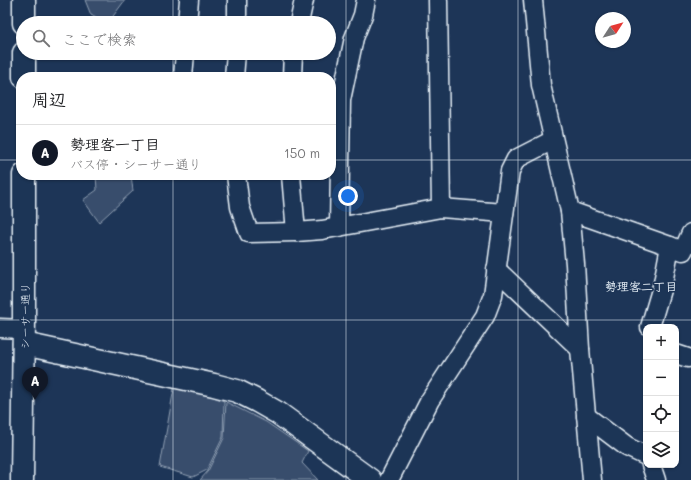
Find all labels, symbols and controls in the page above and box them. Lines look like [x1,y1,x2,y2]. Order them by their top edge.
north arrow [595,12,631,48]
search box [16,16,336,60]
icon: search [30,27,52,49]
text: ここで検索 [62,29,137,49]
text: 周辺 [32,88,66,110]
text: 勢理客一丁目 [70,134,160,154]
text: A [40,144,50,161]
text: 150 m [284,144,320,161]
text: バス停 · シーサー通り [70,155,202,172]
your location [338,186,358,206]
district label: 勢理客二丁目 [605,278,677,294]
street label: シーサー通り [17,283,32,349]
map controls [643,324,679,468]
button: + [643,324,679,360]
button: − [643,360,679,396]
pin: A [22,367,48,400]
button: locate [643,396,679,432]
button: layers [643,432,679,468]

